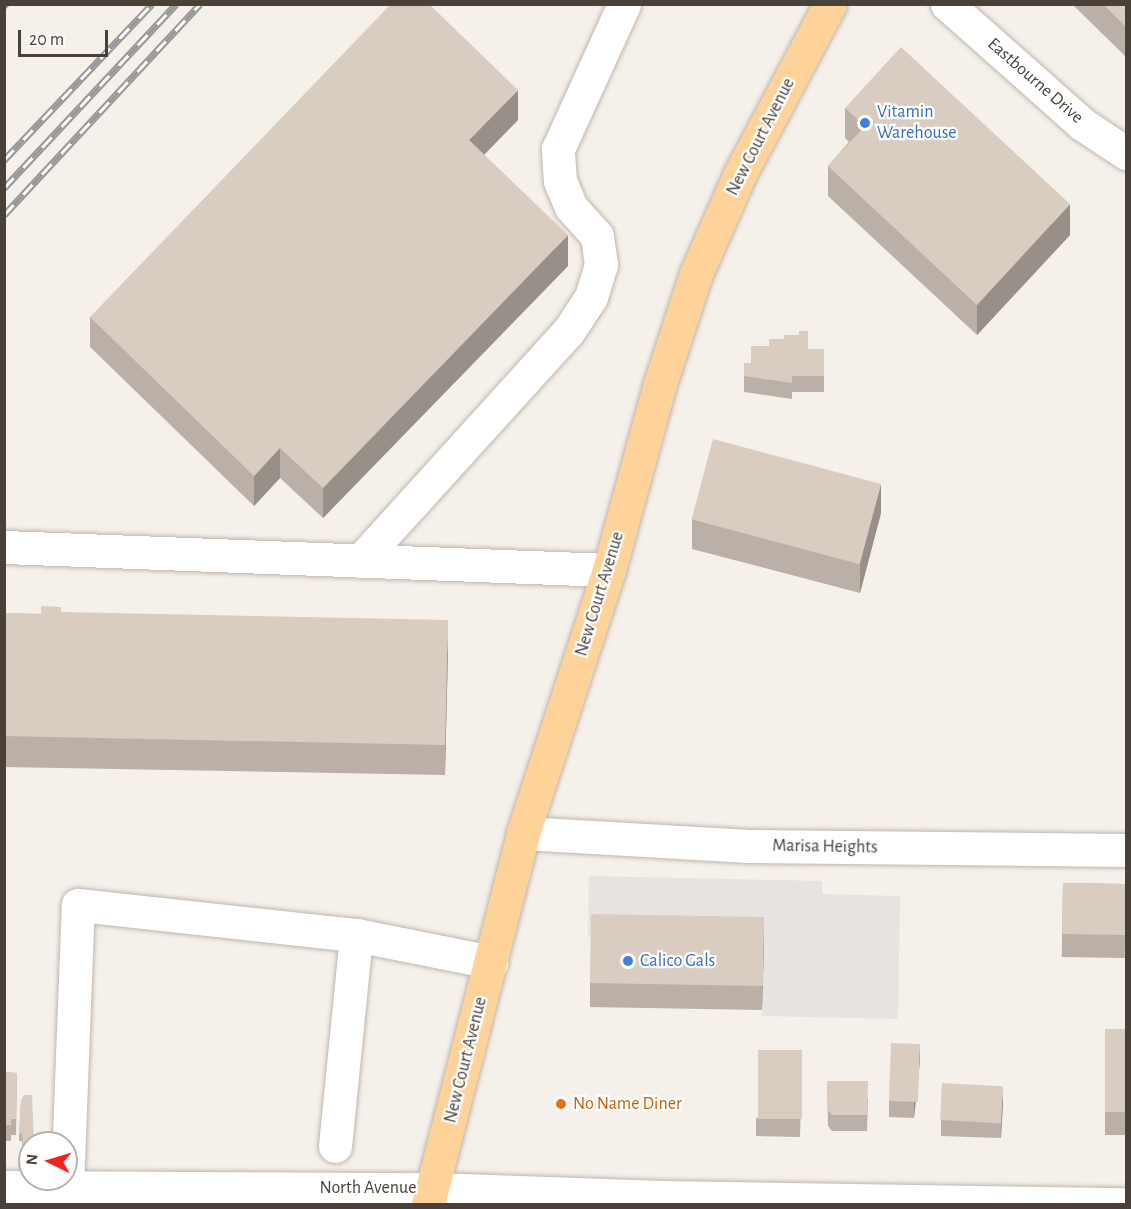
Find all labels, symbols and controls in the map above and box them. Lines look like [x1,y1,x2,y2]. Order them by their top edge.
scale bar [21,18,111,56]
text: 20 m [29,31,64,49]
street label: Eastbourne Drive [983,34,1087,128]
street label: New Court Avenue [722,75,800,199]
place label: Vitamin Warehouse [877,102,957,144]
marker: Vitamin Warehouse [858,116,872,130]
street label: New Court Avenue [571,529,629,659]
street label: Marisa Heights [772,835,878,859]
place label: Calico Gals [640,950,715,972]
marker: Calico Gals [621,954,635,968]
street label: New Court Avenue [440,995,492,1125]
place label: No Name Diner [573,1093,682,1115]
marker: No Name Diner [554,1097,568,1111]
north arrow [18,1131,78,1191]
text: N [24,1153,41,1166]
street label: North Avenue [320,1177,416,1199]

